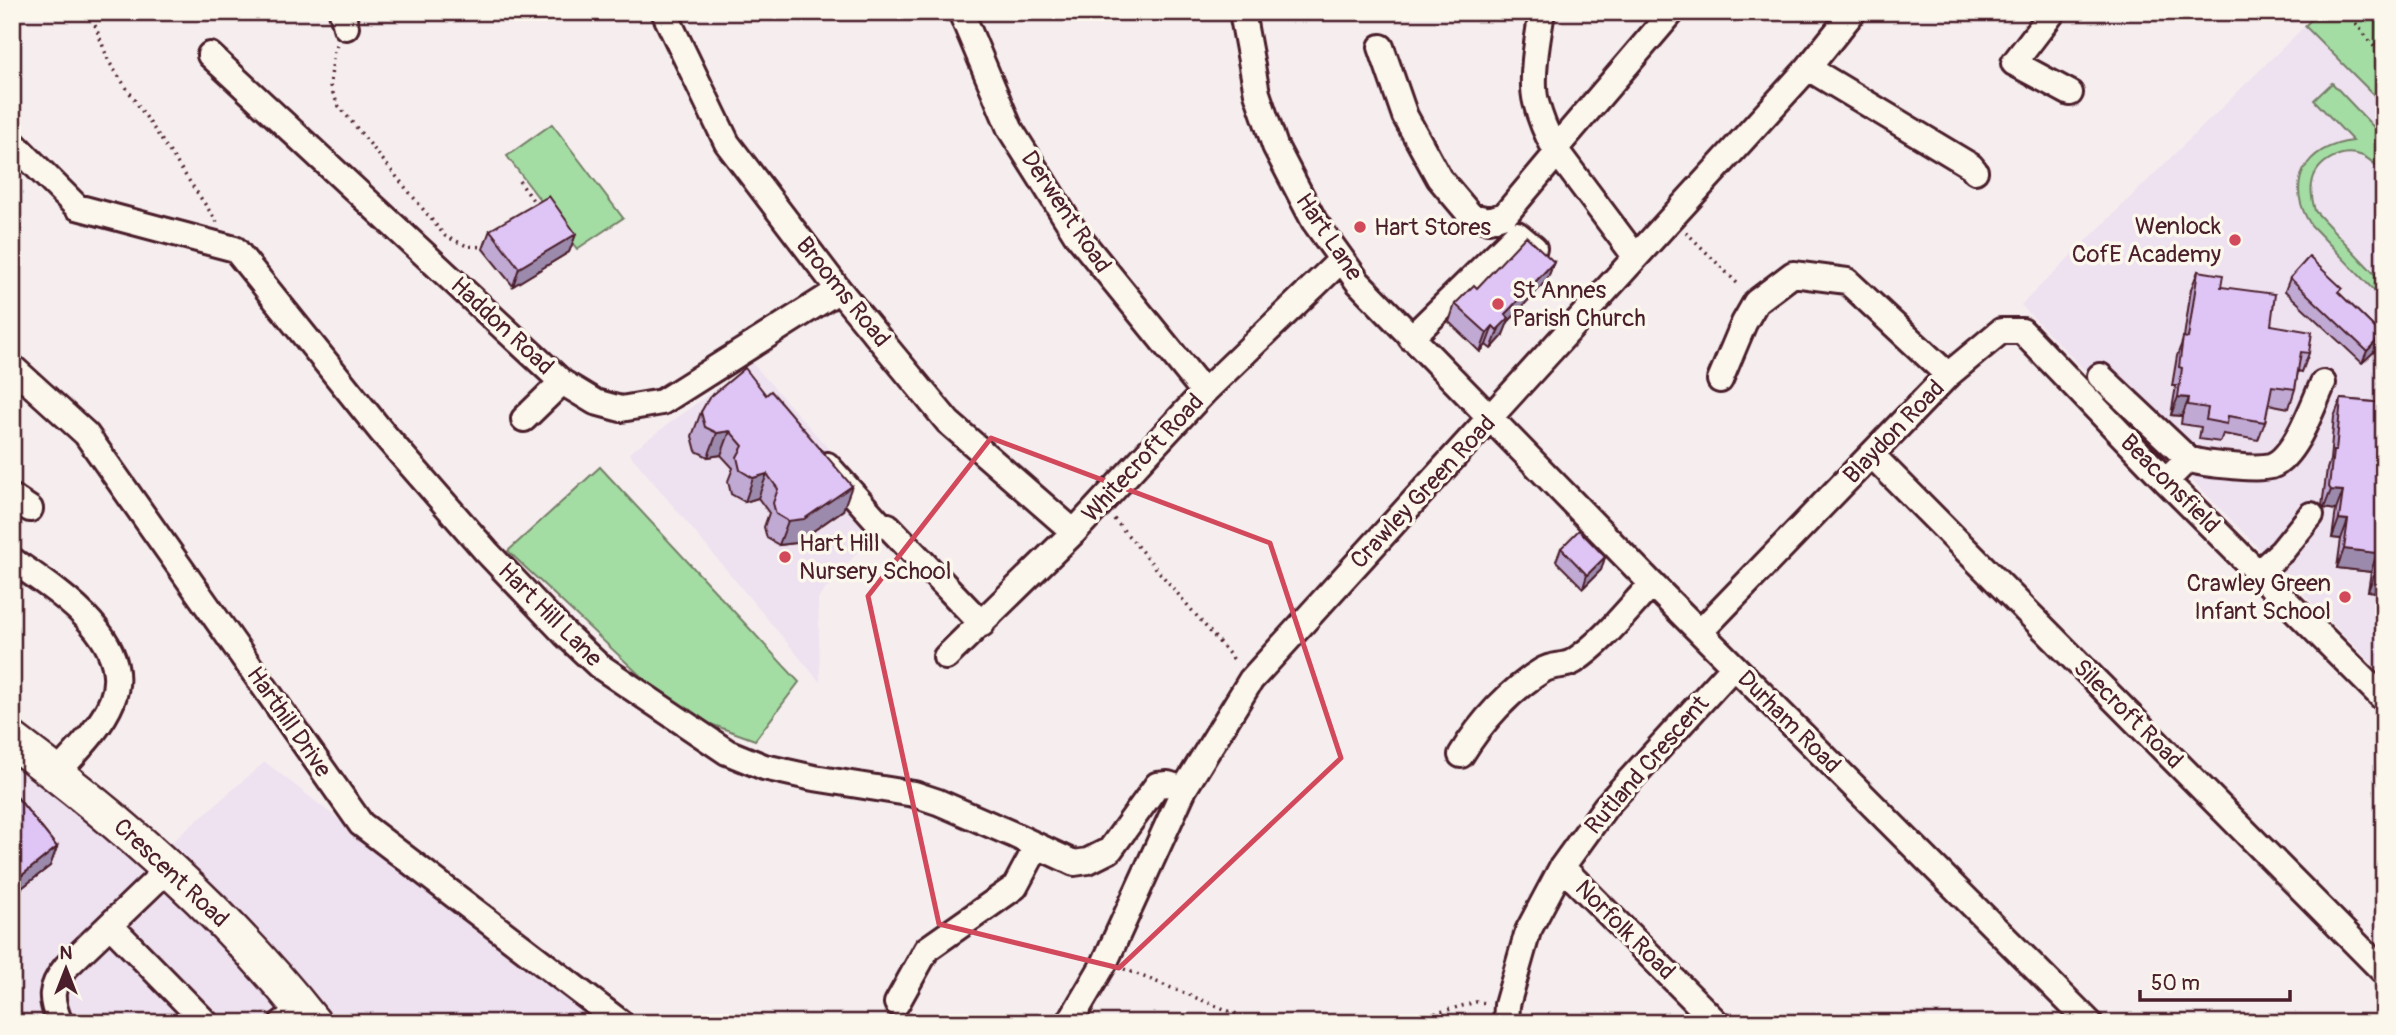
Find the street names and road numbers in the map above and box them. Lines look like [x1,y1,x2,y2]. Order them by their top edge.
street label: Derwent Road [1015,145,1117,279]
street label: Hart Lane [1289,188,1369,286]
street label: Brooms Road [790,231,896,353]
street label: Haddon Road [444,271,560,381]
street label: Blaydon Road [1837,374,1951,490]
street label: Whitecroft Road [1076,388,1210,528]
street label: Crawley Green Road [1344,409,1502,575]
street label: Beaconsfield [2114,428,2226,540]
street label: Hart Hill Lane [492,557,608,673]
street label: Silecroft Road [2067,653,2189,775]
street label: Harthill Drive [240,661,338,783]
street label: Durham Road [1731,664,1847,780]
street label: Rutland Crescent [1579,689,1715,840]
street label: Crescent Road [107,812,235,934]
street label: Norfolk Road [1569,874,1681,986]

